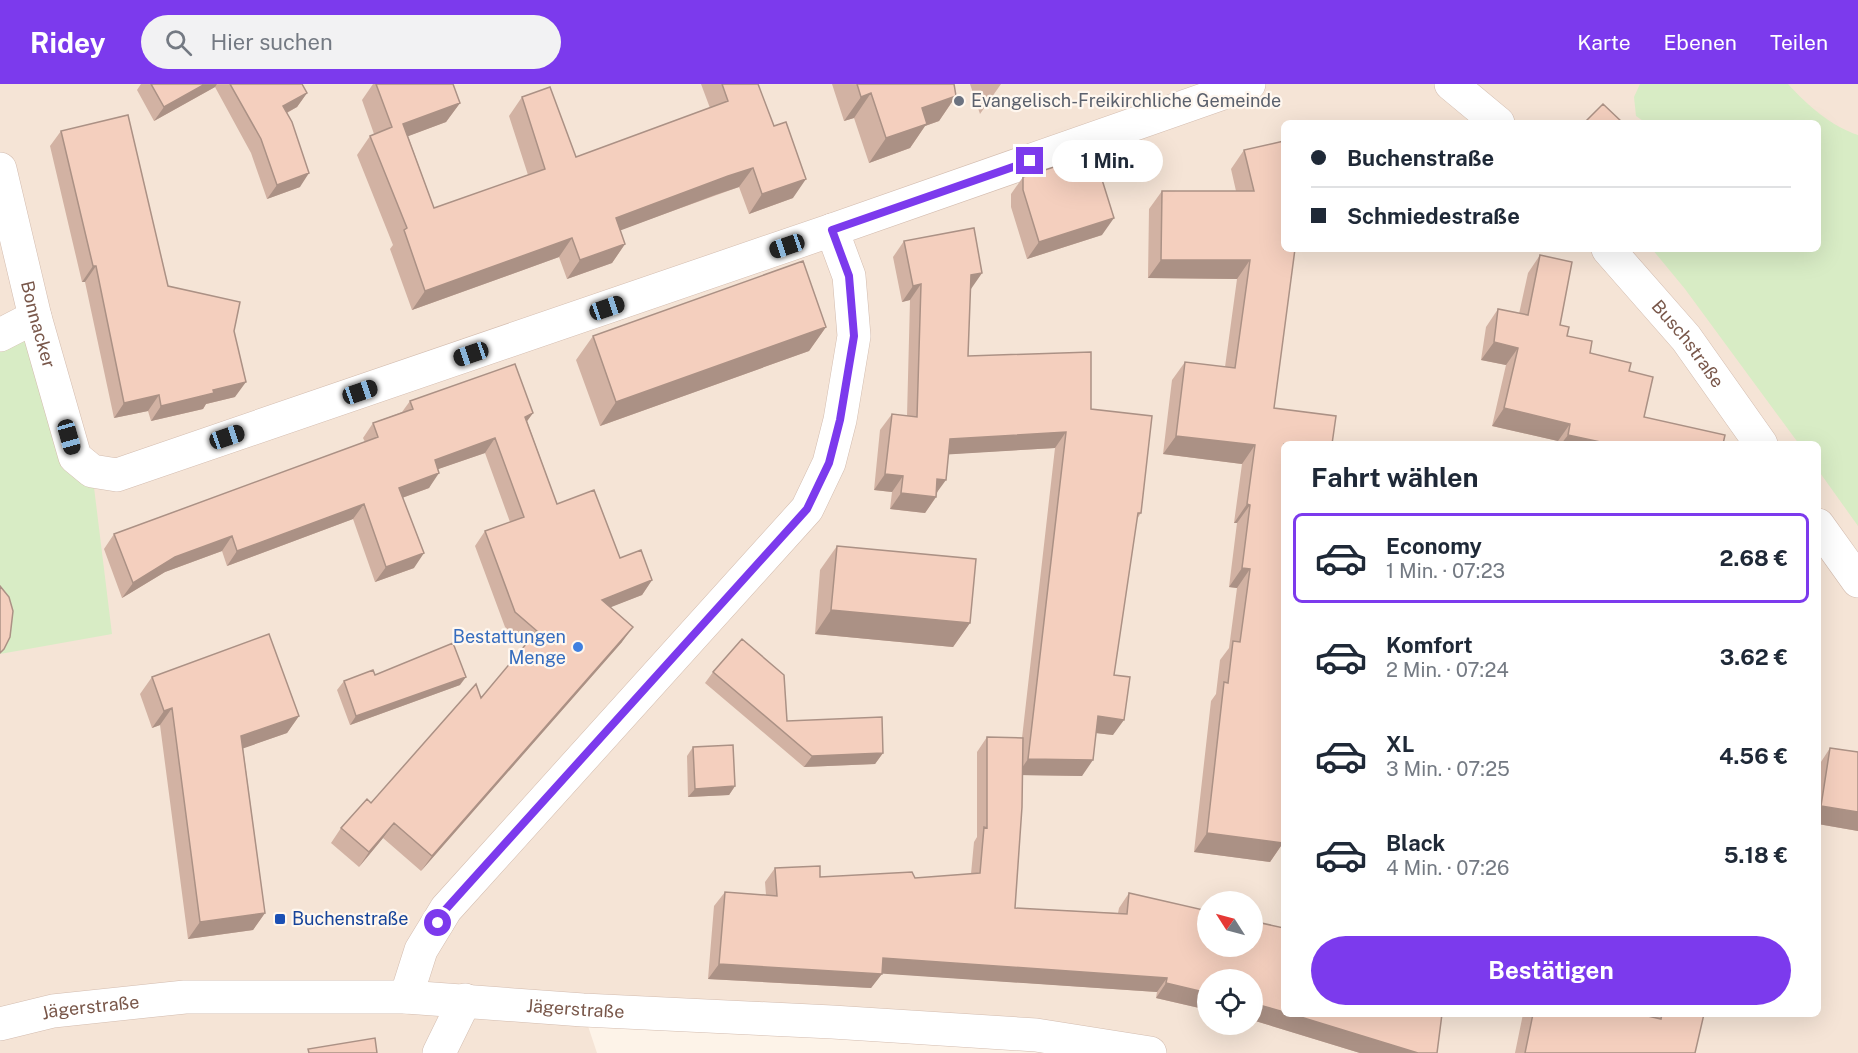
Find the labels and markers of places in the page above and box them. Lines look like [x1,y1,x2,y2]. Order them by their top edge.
place label: Evangelisch-Freikirchliche Gemeinde [971,90,1281,111]
marker: Evangelisch-Freikirchliche Gemeinde [952,94,966,108]
place label: Bestattungen Menge [453,626,566,668]
marker: Bestattungen Menge [571,640,585,654]
place label: Buchenstraße [292,908,408,929]
marker: Buchenstraße [273,912,287,926]

